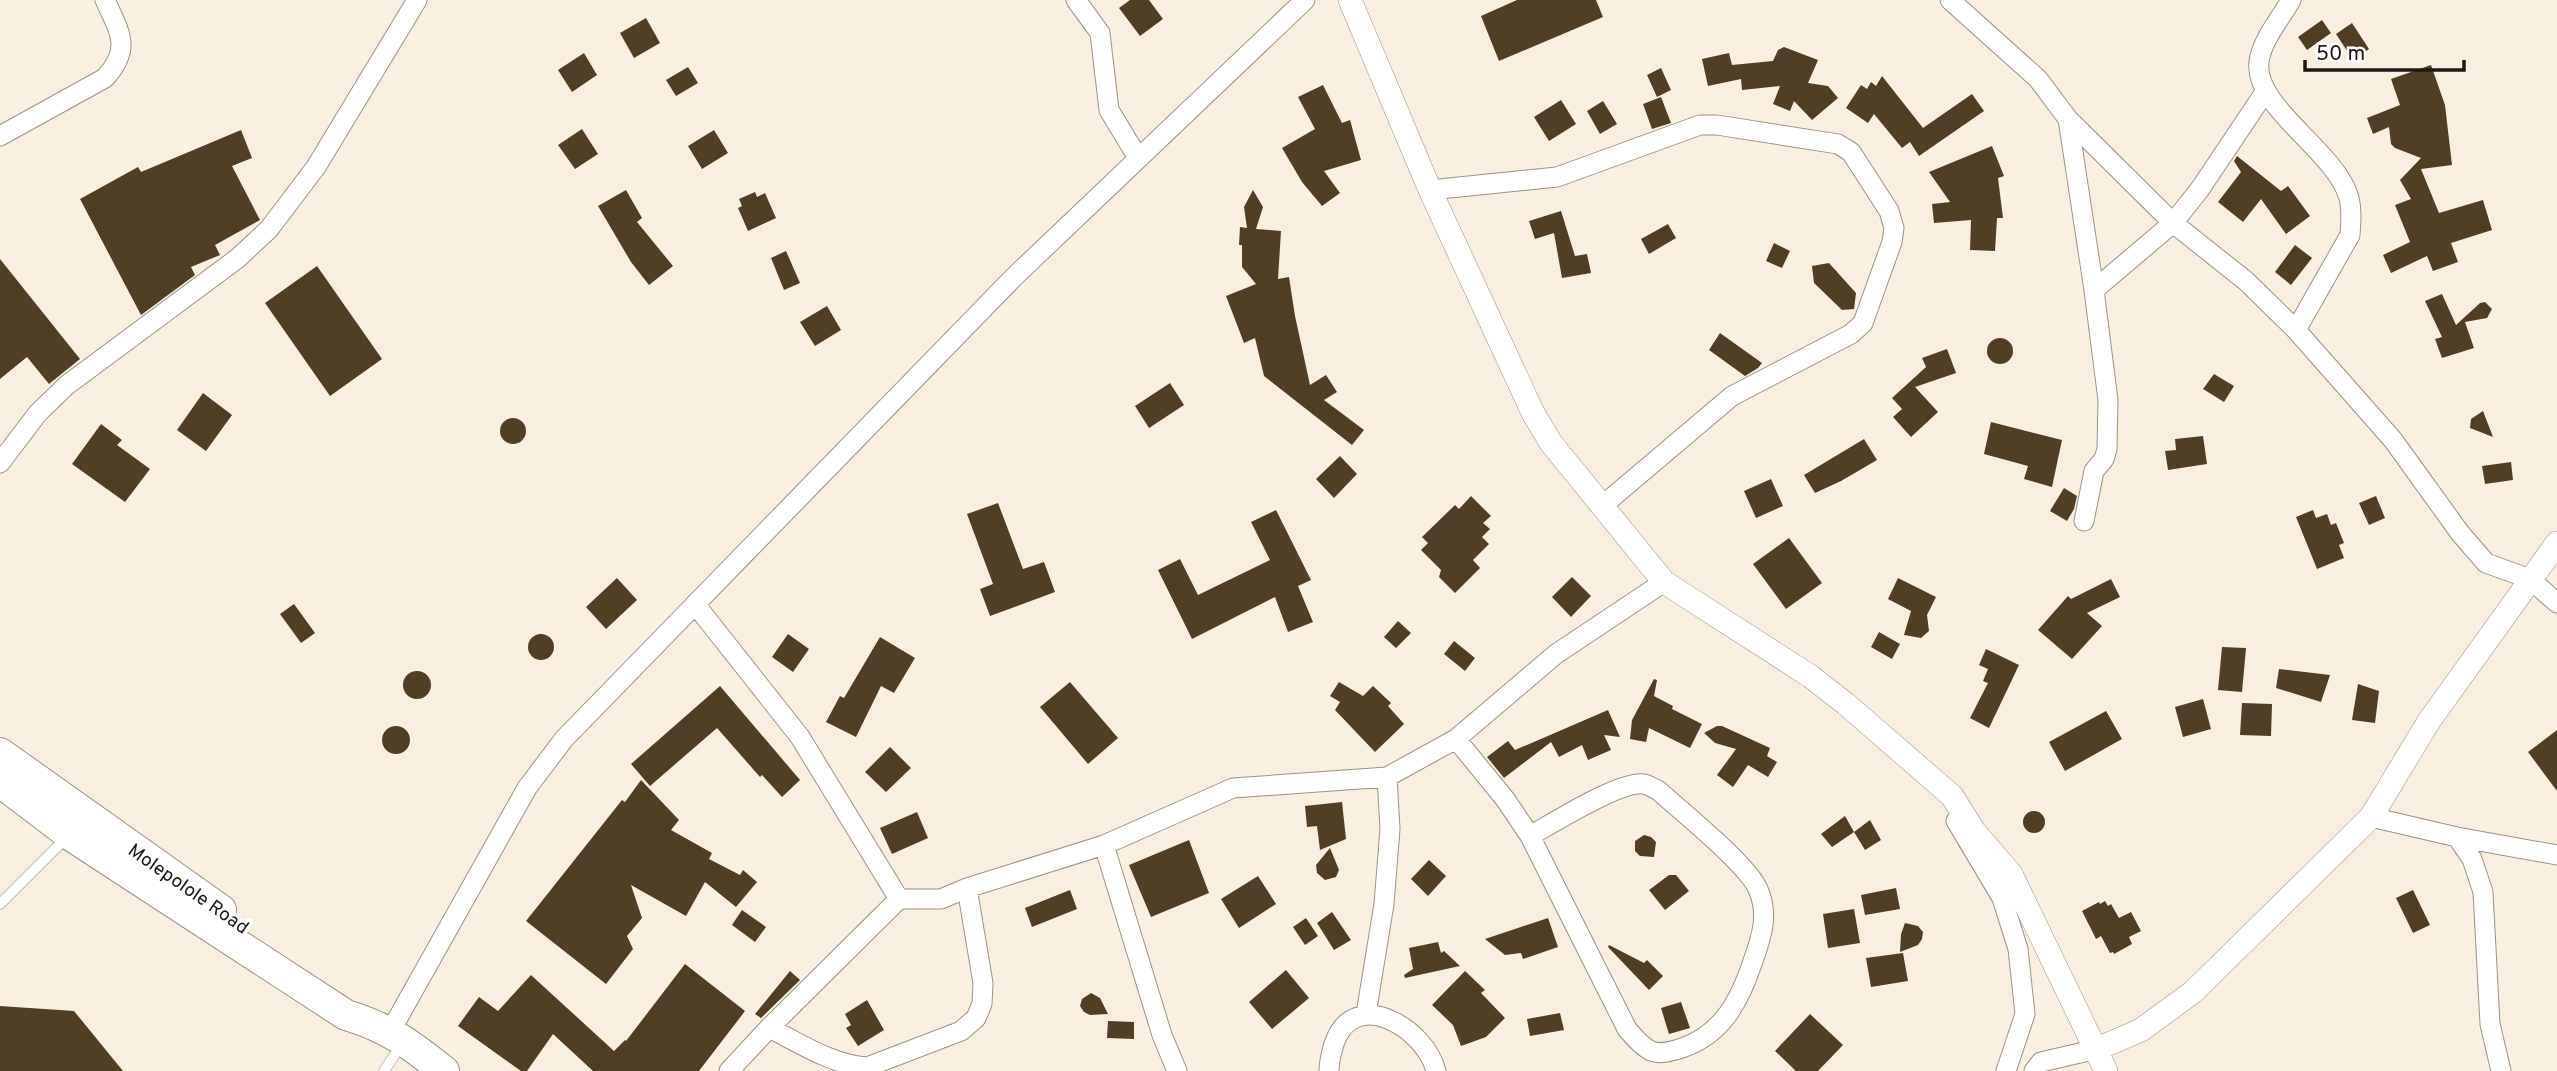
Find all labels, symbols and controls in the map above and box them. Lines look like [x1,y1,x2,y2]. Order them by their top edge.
scale bar [2305,28,2464,72]
text: 50 m [2316,41,2365,68]
street label: Molepolole Road [123,839,253,940]

